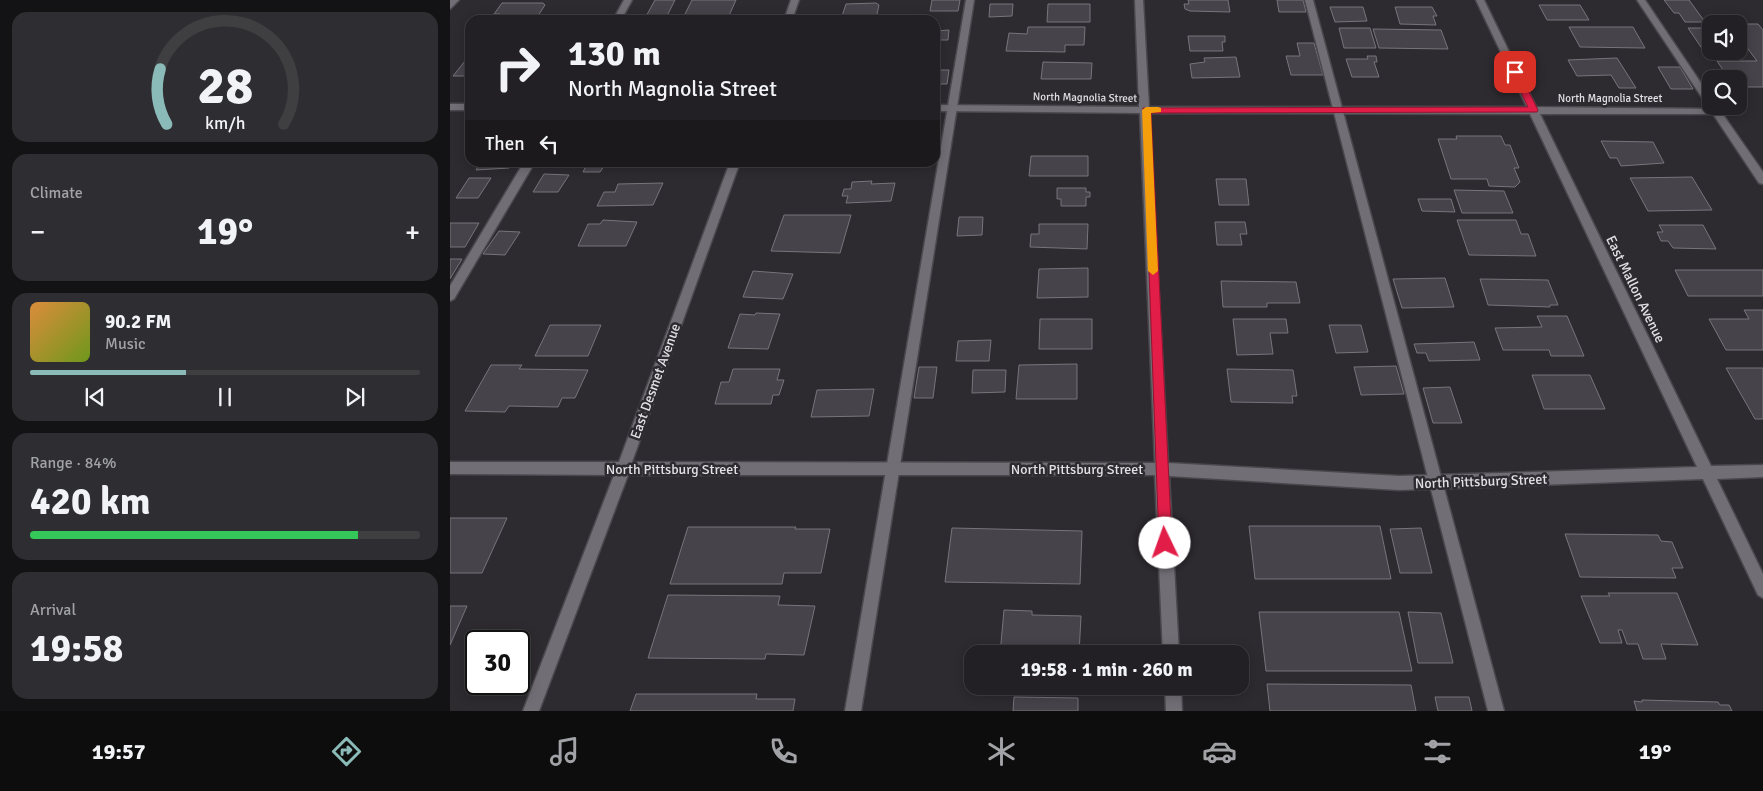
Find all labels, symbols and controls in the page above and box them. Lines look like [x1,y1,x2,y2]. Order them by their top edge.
map controls [1702,15,1747,115]
button: sound [1702,15,1747,60]
text: 130 m [568,32,661,75]
icon: right [485,35,550,100]
pin [1494,51,1536,93]
text: 28 [197,54,253,118]
icon: arrive [1501,58,1529,86]
button: search [1702,70,1747,115]
text: North Magnolia Street [568,75,777,102]
street label: North Magnolia Street [1033,90,1137,105]
street label: North Magnolia Street [1558,92,1662,105]
text: km/h [205,112,245,134]
icon: left [535,130,563,158]
text: Then [485,132,525,156]
text: Climate [30,183,83,203]
text: 19° [197,208,253,255]
text: − [30,215,45,249]
text: + [405,215,420,249]
street label: East Mallon Avenue [1602,233,1669,346]
text: 90.2 FM [105,310,171,334]
street label: East Desmet Avenue [627,321,684,441]
text: Music [105,334,146,354]
icon: previous [81,383,109,411]
icon: pause [211,383,239,411]
icon: next [341,383,369,411]
text: Range · 84% [30,453,116,473]
street label: North Pittsburg Street [606,461,738,478]
street label: North Pittsburg Street [1011,461,1143,478]
street label: North Pittsburg Street [1415,471,1548,492]
text: 420 km [30,478,151,525]
position arrow [1138,516,1190,568]
text: Arrival [30,600,76,620]
text: 19:58 [30,625,123,672]
speed limit sign: 30 [465,630,530,695]
text: 19:58 · 1 min · 260 m [1020,658,1193,682]
icon: directions [329,734,364,769]
icon: music [547,734,582,769]
icon: phone [766,734,801,769]
icon: climate [984,734,1019,769]
icon: car [1202,734,1237,769]
icon: filters [1420,734,1455,769]
text: 19:57 [92,738,146,765]
text: 19° [1639,738,1671,765]

